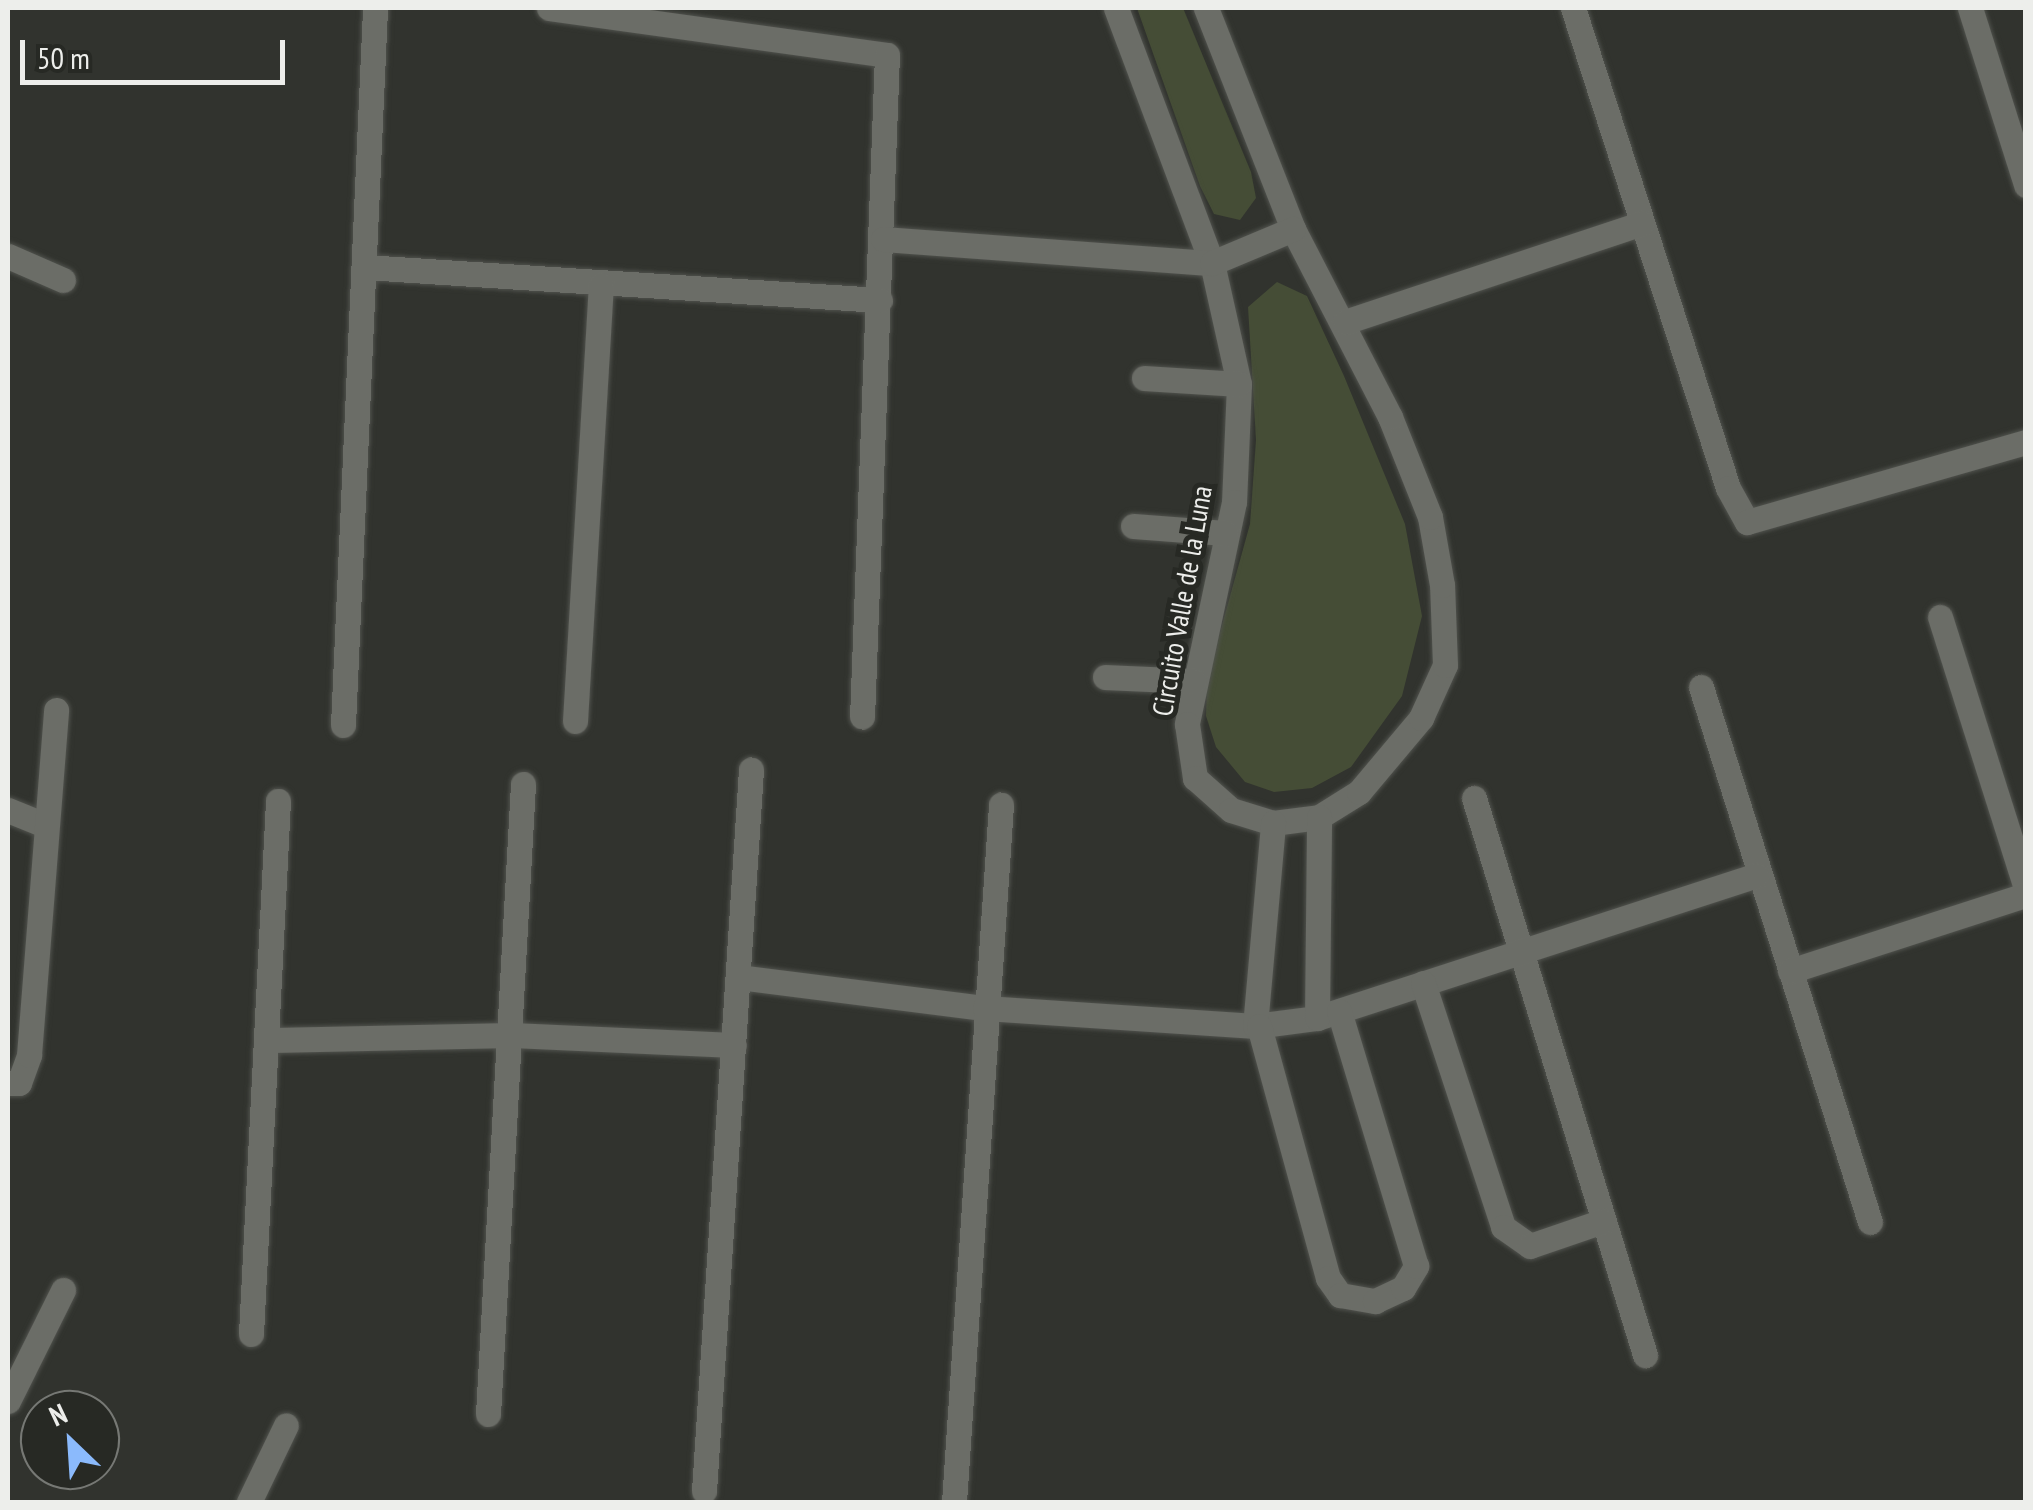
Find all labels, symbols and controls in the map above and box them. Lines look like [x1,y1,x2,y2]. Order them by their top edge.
scale bar [25,20,290,82]
text: 50 m [37,38,90,77]
street label: Circuito Valle de la Luna [1145,483,1219,719]
north arrow [20,1390,120,1490]
text: N [43,1394,73,1434]

